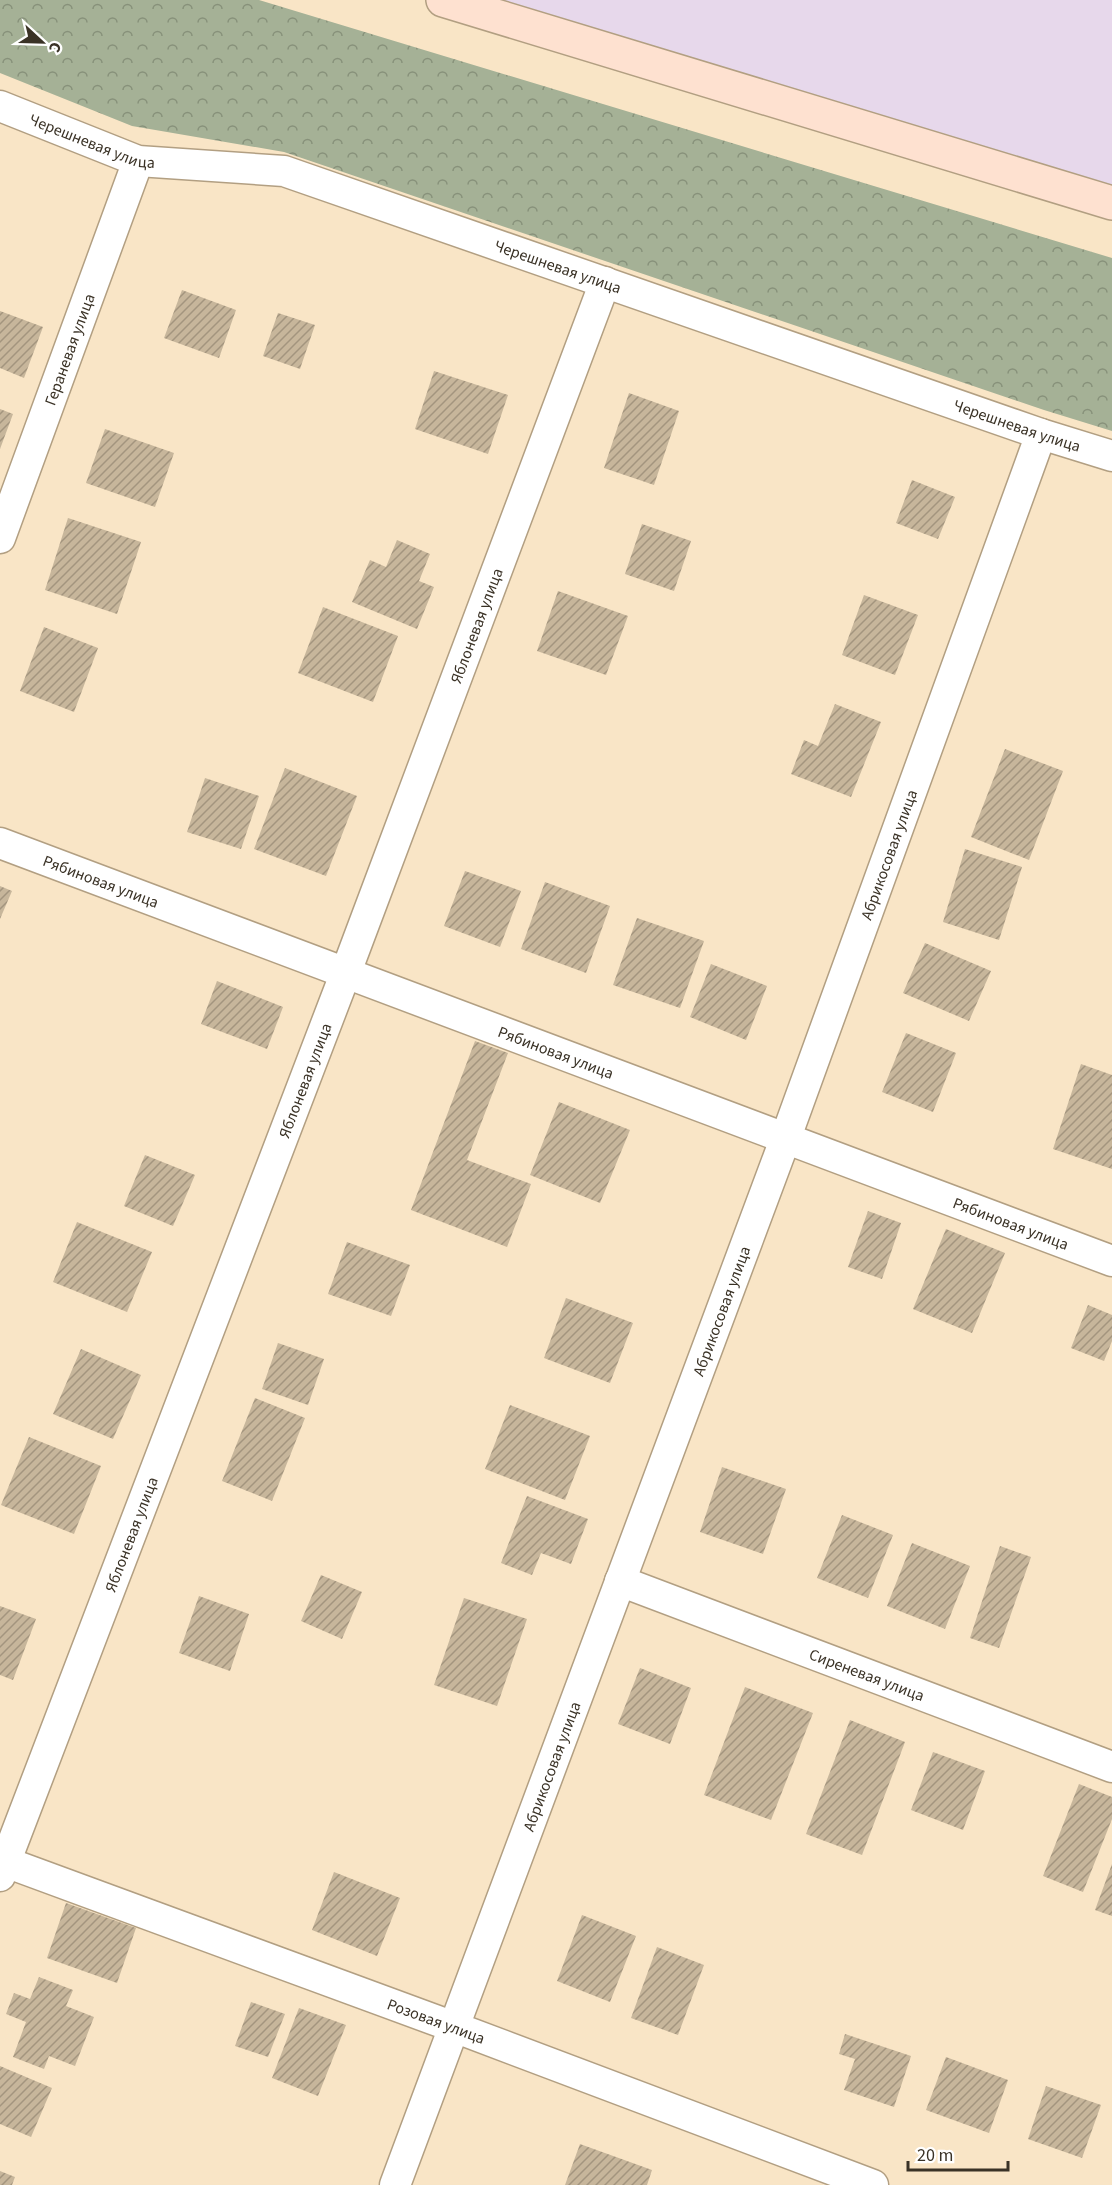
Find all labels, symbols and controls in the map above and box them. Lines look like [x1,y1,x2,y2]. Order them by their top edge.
north arrow [12,12,72,72]
text: С [43,39,67,56]
street label: Черешневая улица [26,109,156,174]
street label: Черешневая улица [491,235,624,299]
street label: Гераневая улица [39,291,101,409]
street label: Черешневая улица [950,394,1083,458]
street label: Яблоневая улица [445,565,509,687]
street label: Абрикосовая улица [856,787,923,923]
street label: Рябиновая улица [40,850,162,914]
street label: Яблоневая улица [273,1020,337,1141]
street label: Рябиновая улица [495,1021,617,1085]
street label: Рябиновая улица [950,1192,1072,1256]
street label: Абрикосовая улица [688,1243,756,1379]
street label: Яблоневая улица [100,1474,164,1595]
street label: Сиреневая улица [806,1644,927,1707]
street label: Абрикосовая улица [518,1699,586,1835]
street label: Розовая улица [384,1993,488,2050]
scale bar [908,2134,1008,2172]
text: 20 m [917,2143,953,2168]

